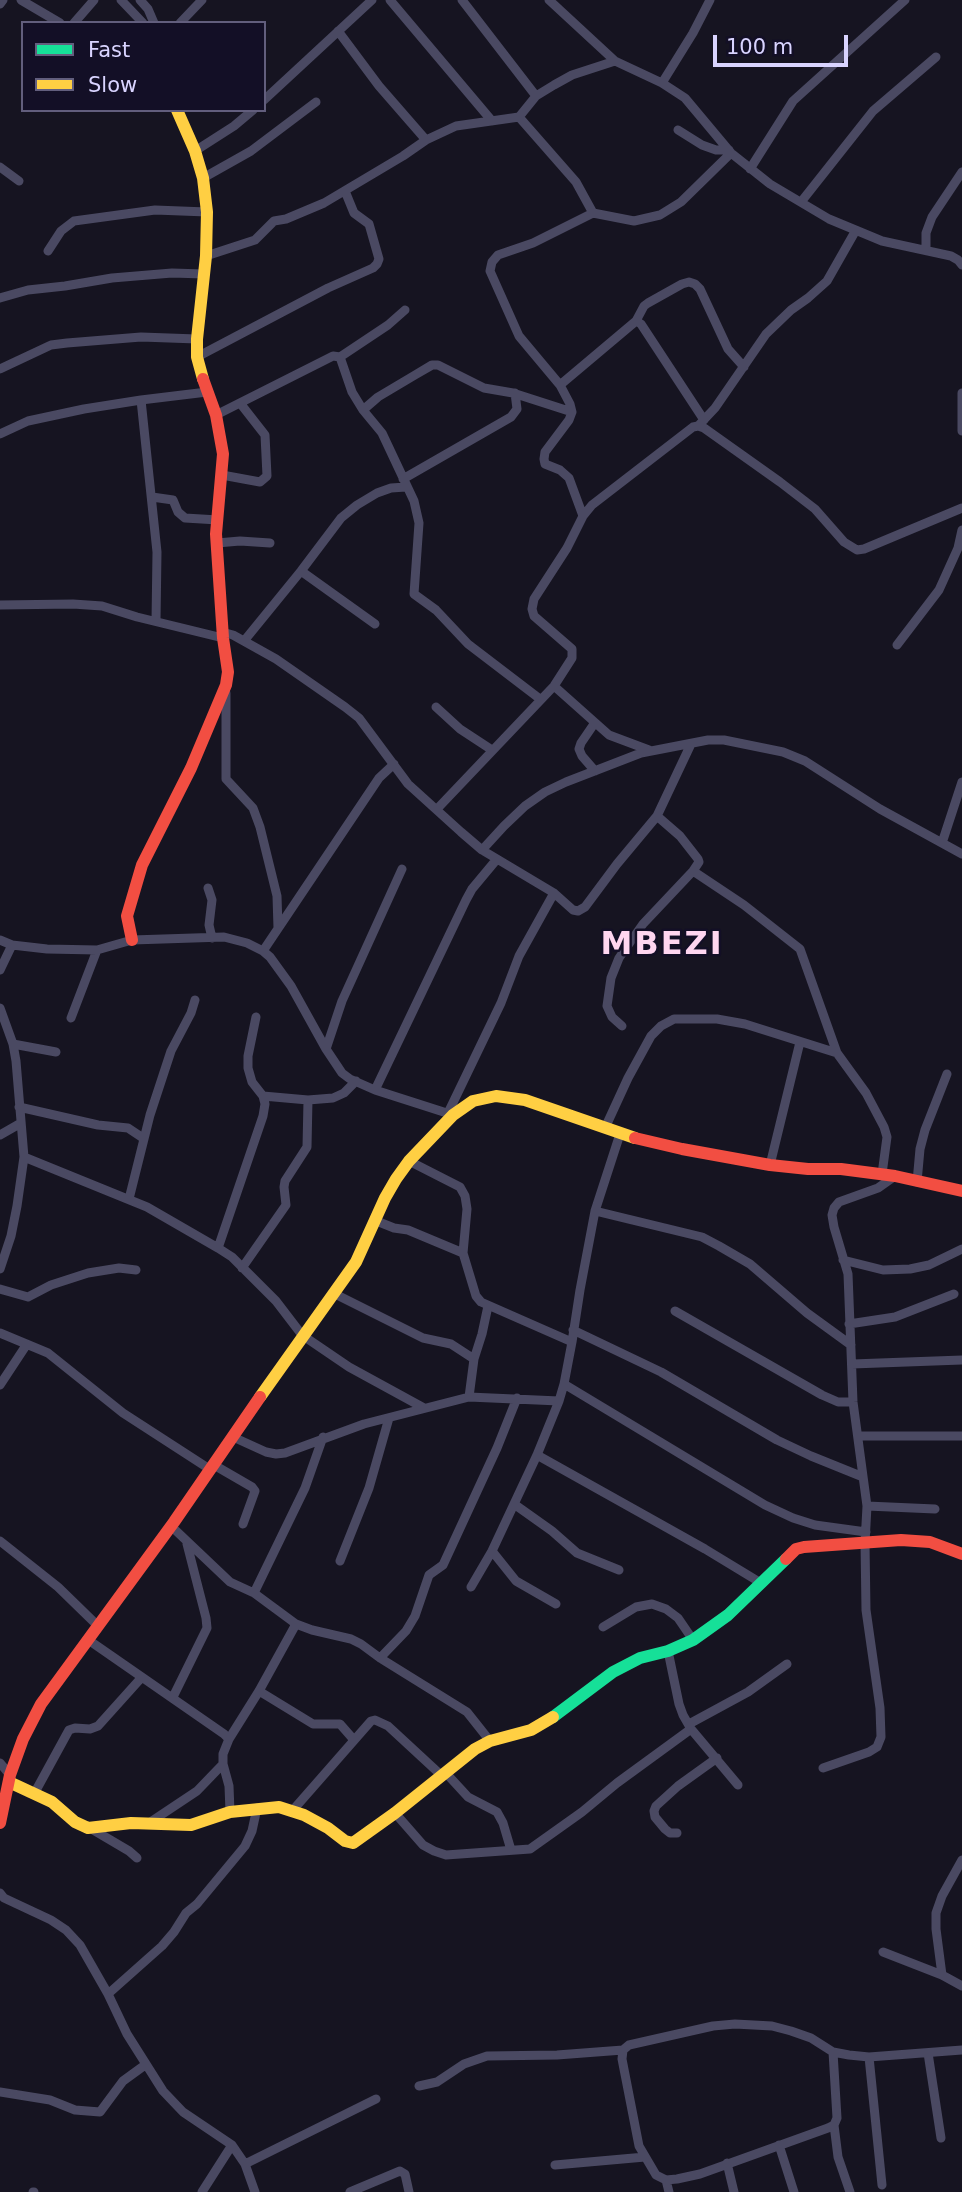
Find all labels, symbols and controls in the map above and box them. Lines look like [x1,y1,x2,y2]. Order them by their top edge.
legend [21,21,266,112]
scale bar [717,21,852,65]
text: 100 m [726,35,793,59]
text: Fast [88,38,130,62]
text: Slow [88,73,137,97]
district label: MBEZI [601,927,723,965]

